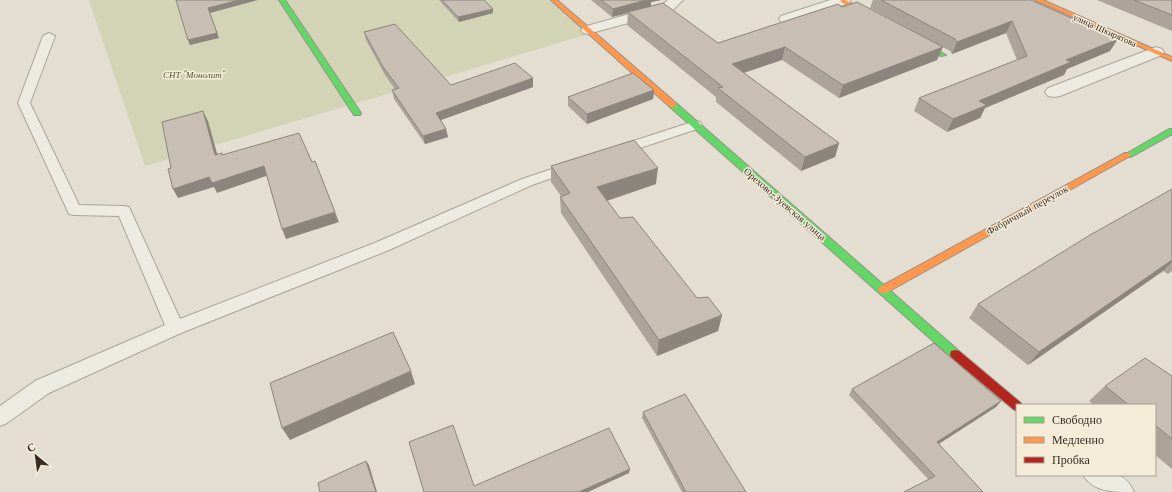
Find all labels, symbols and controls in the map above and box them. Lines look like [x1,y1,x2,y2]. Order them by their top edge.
street label: улица Шкирятова [1072,11,1138,49]
park label: СНТ "Монолит" [163,69,226,80]
street label: Орехово-Зуевская улица [741,165,829,244]
street label: Фабричный переулок [984,182,1070,238]
legend [1016,404,1156,476]
text: Свободно [1052,412,1102,427]
text: Медленно [1052,432,1104,447]
north arrow [16,436,56,476]
text: С [24,439,38,455]
text: Пробка [1052,452,1090,467]

